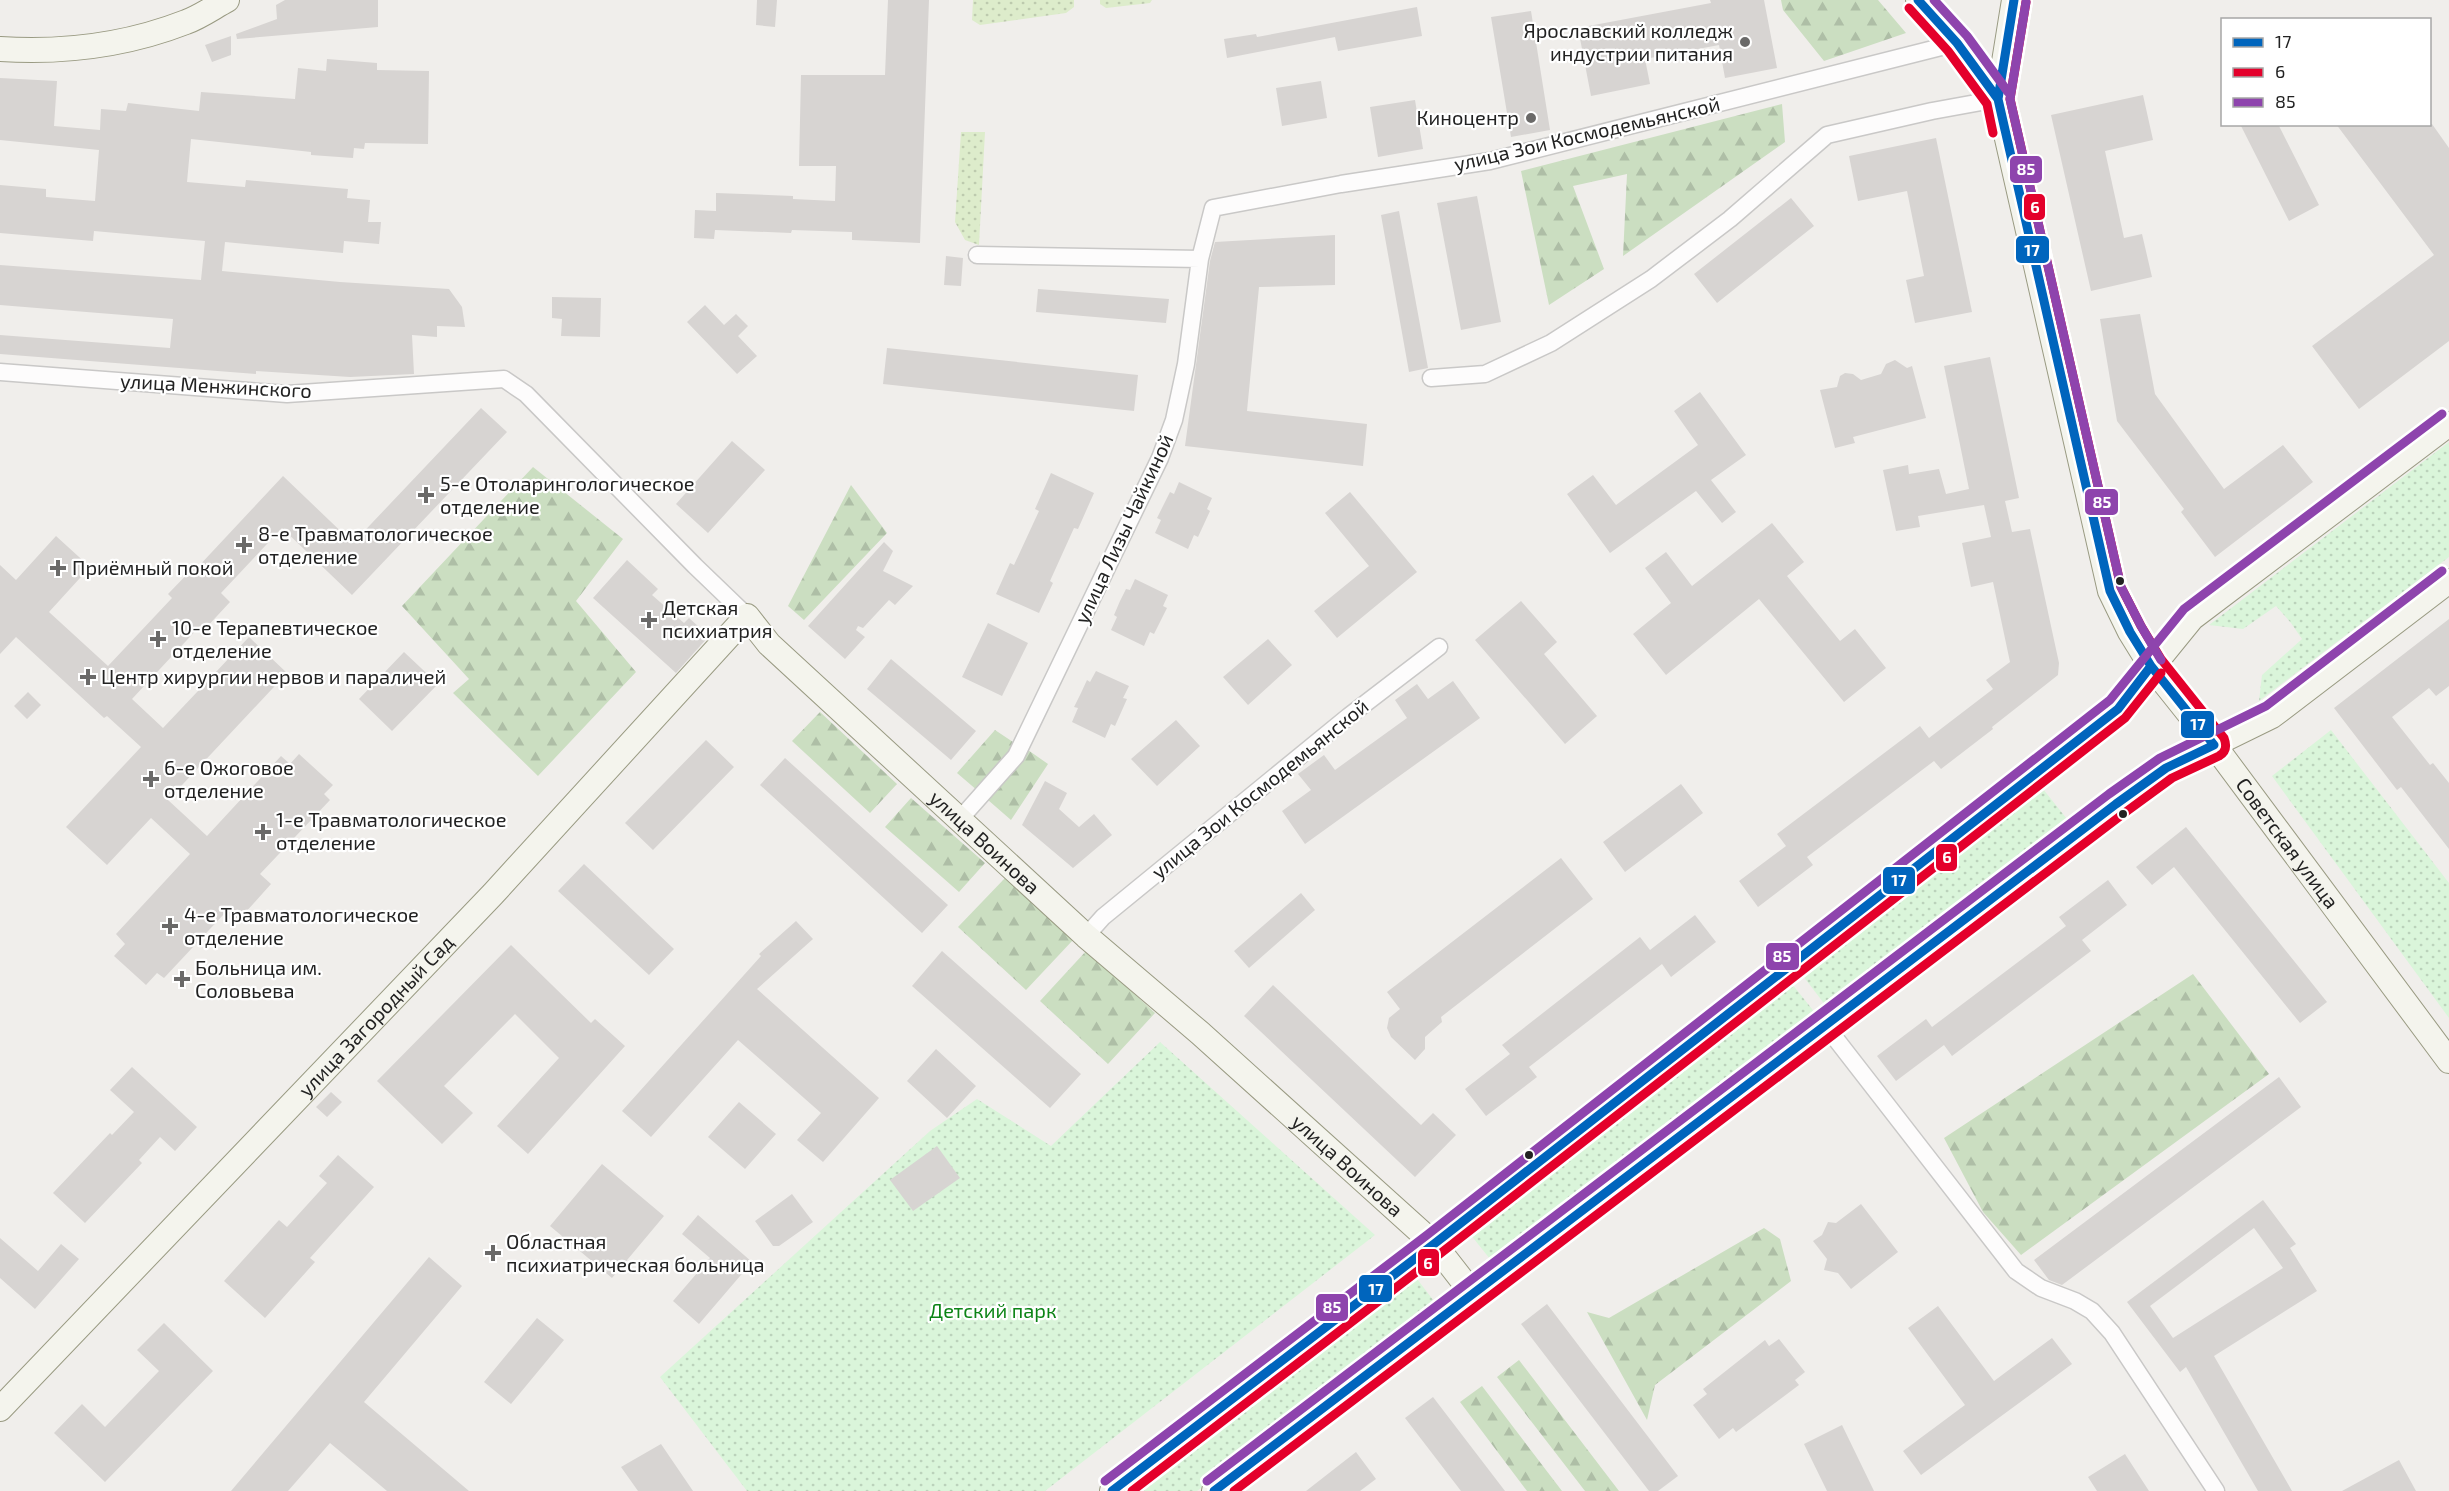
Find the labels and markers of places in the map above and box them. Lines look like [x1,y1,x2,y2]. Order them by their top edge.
place label: Ярославский колледж индустрии питания [1523,18,1733,66]
marker: Ярославский колледж индустрии питания [1738,35,1752,49]
place label: Киноцентр [1417,105,1519,129]
marker: Киноцентр [1524,111,1538,125]
place label: 5-е Отоларингологическое отделение [440,471,695,518]
marker: 5-е Отоларингологическое отделение [417,486,435,504]
place label: 8-е Травматологическое отделение [258,521,493,568]
marker: 8-е Травматологическое отделение [235,536,253,554]
place label: Приёмный покой [72,555,234,579]
marker: Приёмный покой [49,559,67,577]
unlabelled marker [2114,575,2126,587]
place label: Детская психиатрия [662,595,773,642]
marker: Детская психиатрия [640,611,658,629]
place label: 10-е Терапевтическое отделение [172,615,378,662]
marker: 10-е Терапевтическое отделение [149,630,167,648]
place label: Центр хирургии нервов и параличей [101,664,446,689]
marker: Центр хирургии нервов и параличей [79,668,97,686]
place label: 6-е Ожоговое отделение [164,755,294,802]
marker: 6-е Ожоговое отделение [142,770,160,788]
place label: 1-е Травматологическое отделение [276,807,507,854]
unlabelled marker [2117,808,2129,820]
marker: 1-е Травматологическое отделение [254,823,272,841]
place label: 4-е Травматологическое отделение [184,902,419,949]
marker: 4-е Травматологическое отделение [161,917,179,935]
place label: Больница им. Соловьева [195,955,322,1002]
marker: Больница им. Соловьева [173,970,191,988]
unlabelled marker [1523,1149,1535,1161]
place label: Областная психиатрическая больница [506,1229,765,1276]
marker: Областная психиатрическая больница [484,1244,502,1262]

